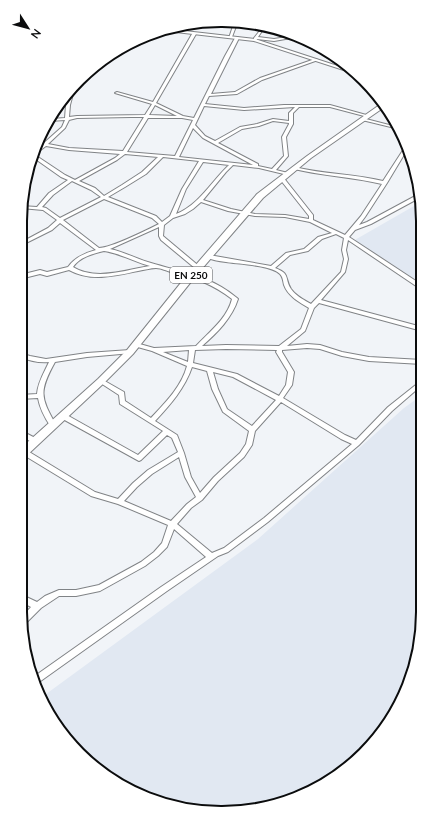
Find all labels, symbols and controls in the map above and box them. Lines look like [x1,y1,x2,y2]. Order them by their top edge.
north arrow [8,8,48,48]
text: N [29,27,44,41]
road number: EN 250 [170,267,212,283]

